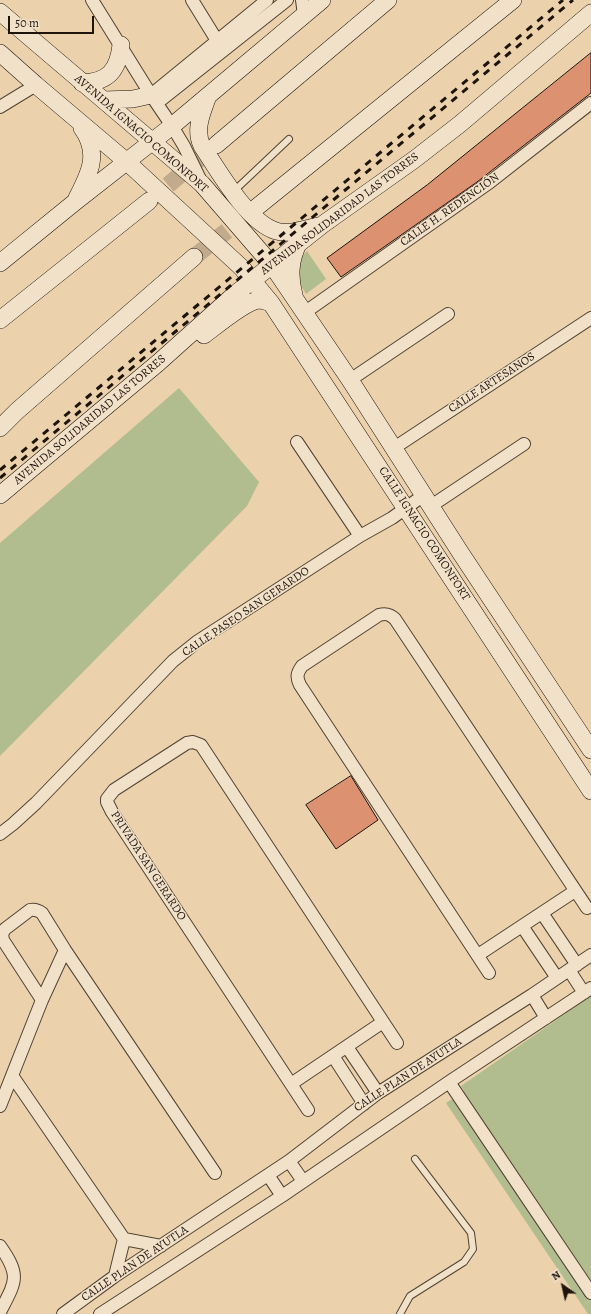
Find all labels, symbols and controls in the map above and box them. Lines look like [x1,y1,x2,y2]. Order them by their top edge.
scale bar [10,8,96,34]
text: 50 m [15,15,39,31]
street label: AVENIDA IGNACIO COMONFORT [71,72,211,196]
street label: AVENIDA SOLIDARIDAD LAS TORRES [258,150,422,278]
street label: CALLE H. REDENCIÓN [398,170,502,250]
street label: CALLE ARTESANOS [446,350,538,416]
street label: AVENIDA SOLIDARIDAD LAS TORRES [11,352,169,488]
street label: CALLE IGNACIO COMONFORT [375,464,473,604]
street label: CALLE PASEO SAN GERARDO [179,564,313,660]
street label: PRIVADA SAN GERARDO [107,809,189,923]
street label: CALLE PLAN DE AYUTLA [351,1035,465,1115]
street label: CALLE PLAN DE AYUTLA [79,1223,191,1305]
north arrow [543,1266,583,1306]
text: N [548,1267,564,1284]

